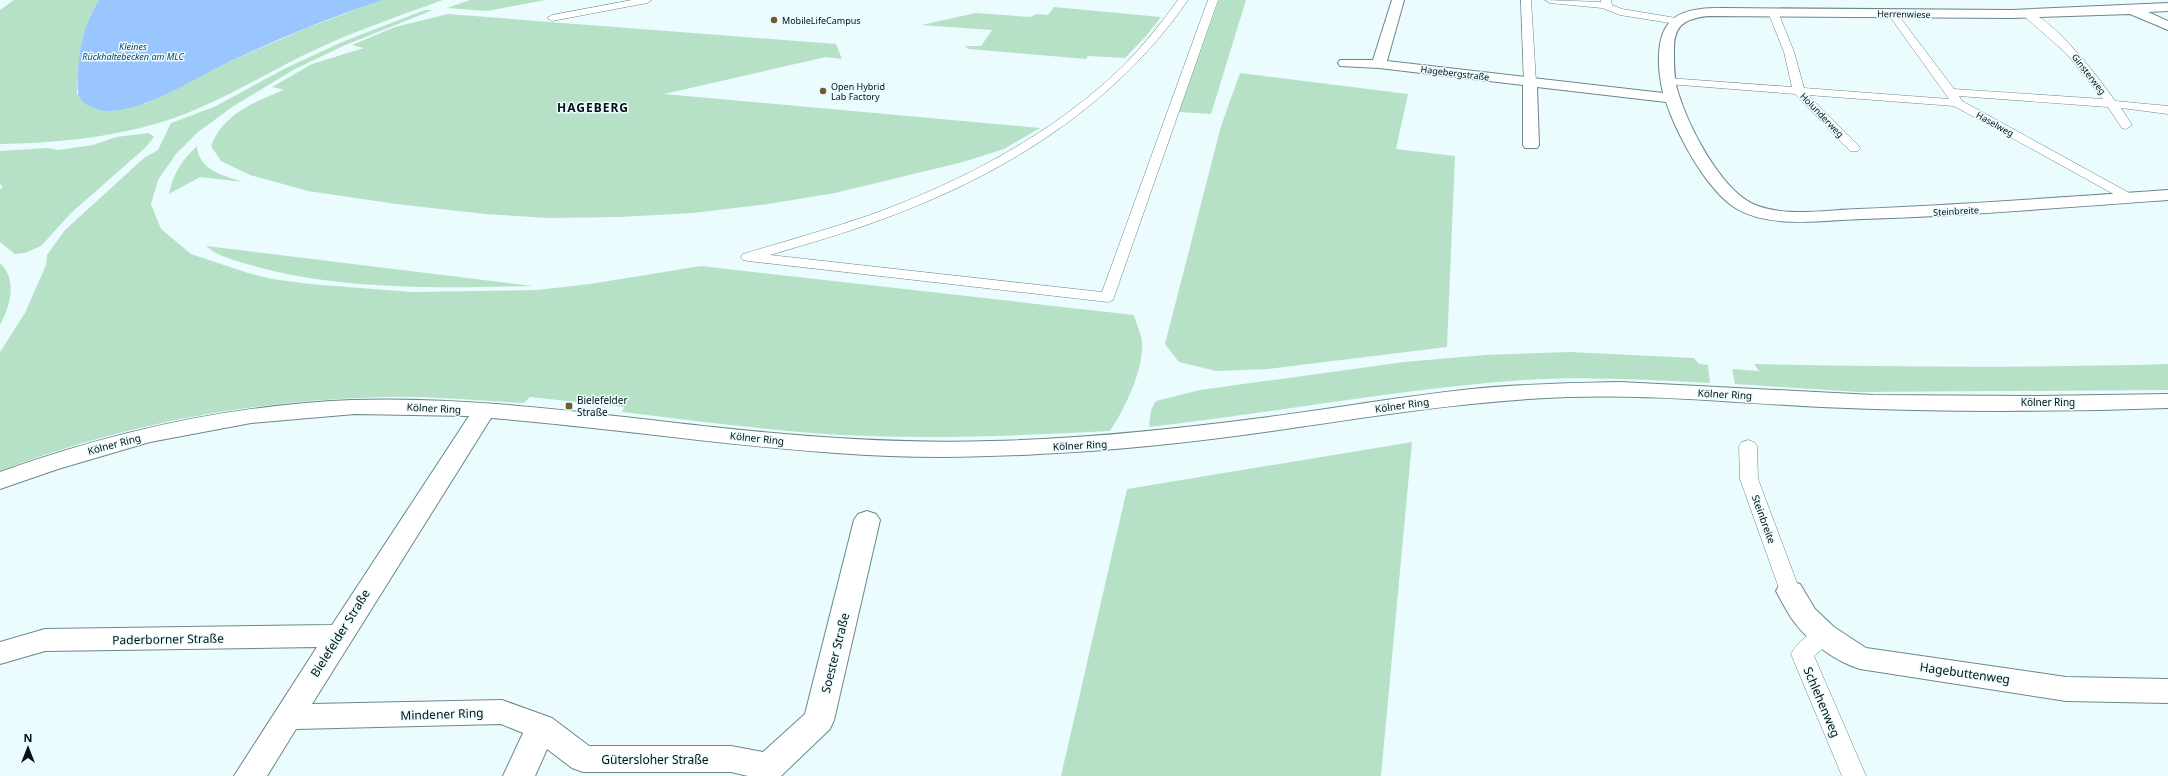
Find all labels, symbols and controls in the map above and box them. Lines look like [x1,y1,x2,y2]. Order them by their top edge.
street label: Herrenwiese [1877,7,1931,21]
place label: MobileLifeCampus [782,14,861,27]
marker: MobileLifeCampus [769,15,779,25]
water label: Kleines Rückhaltebecken am MLC [82,40,184,63]
street label: Ginsterweg [2069,51,2109,97]
street label: Hagebergstraße [1420,62,1490,84]
place label: Open Hybrid Lab Factory [831,80,885,103]
marker: Open Hybrid Lab Factory [818,86,828,96]
street label: Holunderweg [1797,90,1847,140]
district label: HAGEBERG [557,99,629,116]
street label: Haselweg [1974,108,2016,140]
street label: Steinbreite [1933,203,1979,219]
street label: Kölner Ring [1697,386,1753,402]
place label: Bielefelder Straße [577,393,628,419]
street label: Kölner Ring [1374,394,1430,416]
street label: Kölner Ring [2021,395,2075,409]
street label: Kölner Ring [406,400,462,416]
marker: Bielefelder Straße [564,401,574,411]
street label: Kölner Ring [729,428,785,448]
street label: Kölner Ring [86,430,142,458]
street label: Kölner Ring [1052,437,1108,453]
street label: Steinbreite [1749,493,1779,546]
street label: Bielefelder Straße [306,586,374,680]
street label: Soester Straße [817,611,853,695]
street label: Paderborner Straße [112,630,224,648]
street label: Hagebuttenweg [1919,658,2011,688]
street label: Schlehenweg [1800,664,1844,740]
street label: Mindener Ring [400,704,484,724]
north arrow [8,728,48,768]
text: N [24,730,32,745]
street label: Gütersloher Straße [601,751,709,768]

